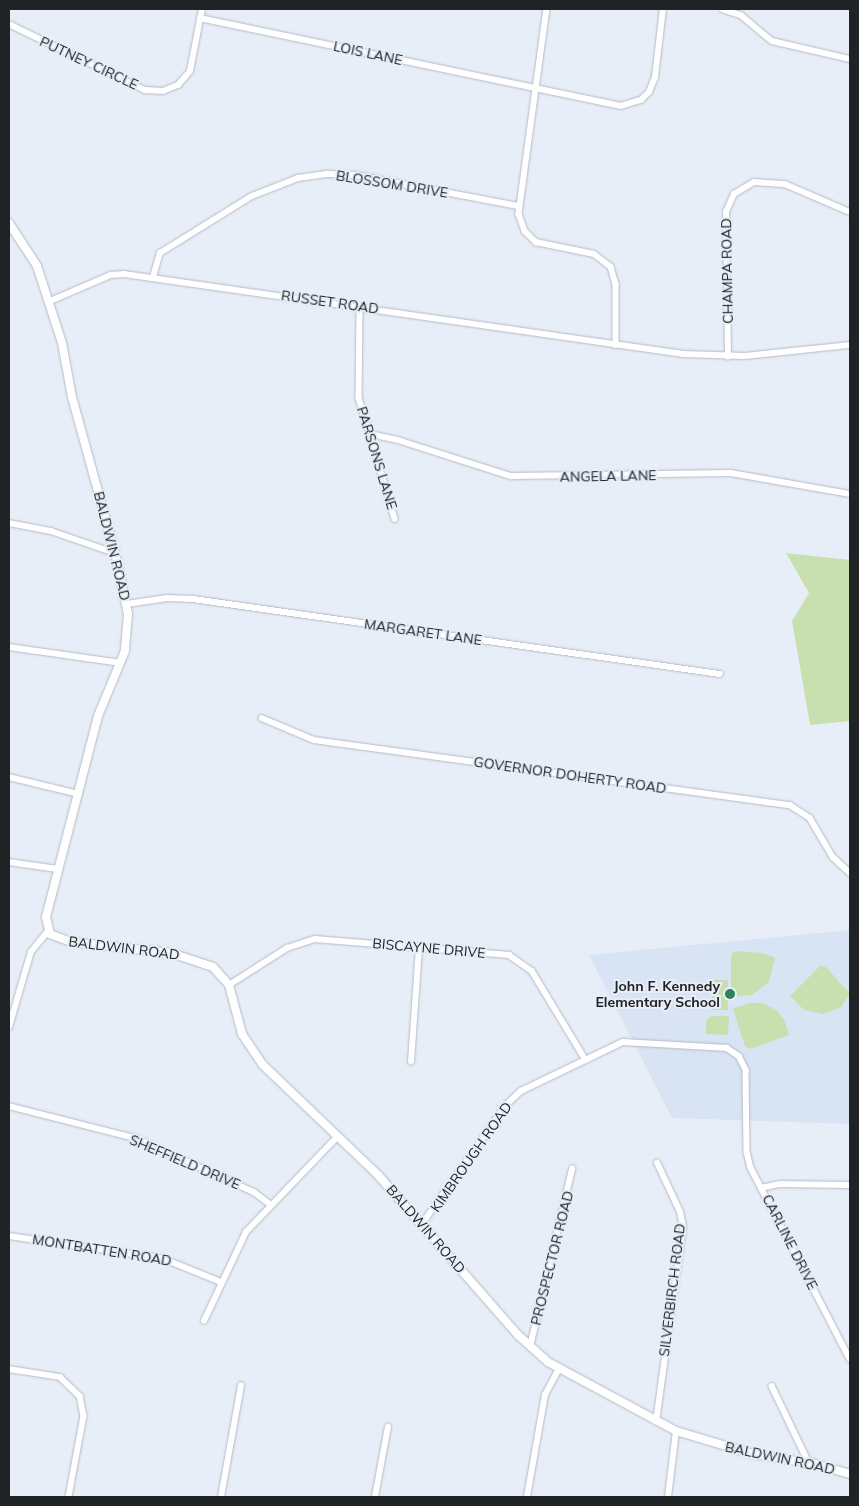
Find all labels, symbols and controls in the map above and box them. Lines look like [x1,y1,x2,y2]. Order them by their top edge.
street label: PUTNEY CIRCLE [37,33,141,93]
street label: LOIS LANE [332,37,404,69]
street label: BLOSSOM DRIVE [335,167,449,201]
street label: CHAMPA ROAD [718,218,736,324]
street label: RUSSET ROAD [280,287,380,317]
street label: PARSONS LANE [353,404,401,512]
street label: ANGELA LANE [559,467,657,485]
street label: BALDWIN ROAD [90,490,134,602]
street label: MARGARET LANE [363,615,483,649]
street label: GOVERNOR DOHERTY ROAD [473,753,667,797]
street label: BALDWIN ROAD [67,933,181,963]
street label: BISCAYNE DRIVE [372,935,486,961]
place label: John F. Kennedy Elementary School [596,978,720,1010]
marker: John F. Kennedy Elementary School [724,988,736,1000]
street label: KIMBROUGH ROAD [427,1099,515,1215]
street label: SHEFFIELD DRIVE [127,1131,243,1193]
street label: BALDWIN ROAD [383,1181,469,1277]
street label: PROSPECTOR ROAD [527,1189,577,1327]
street label: CARLINE DRIVE [759,1192,821,1292]
street label: SILVERBIRCH ROAD [655,1222,689,1358]
street label: MONTBATTEN ROAD [31,1231,173,1269]
street label: BALDWIN ROAD [724,1438,836,1478]

